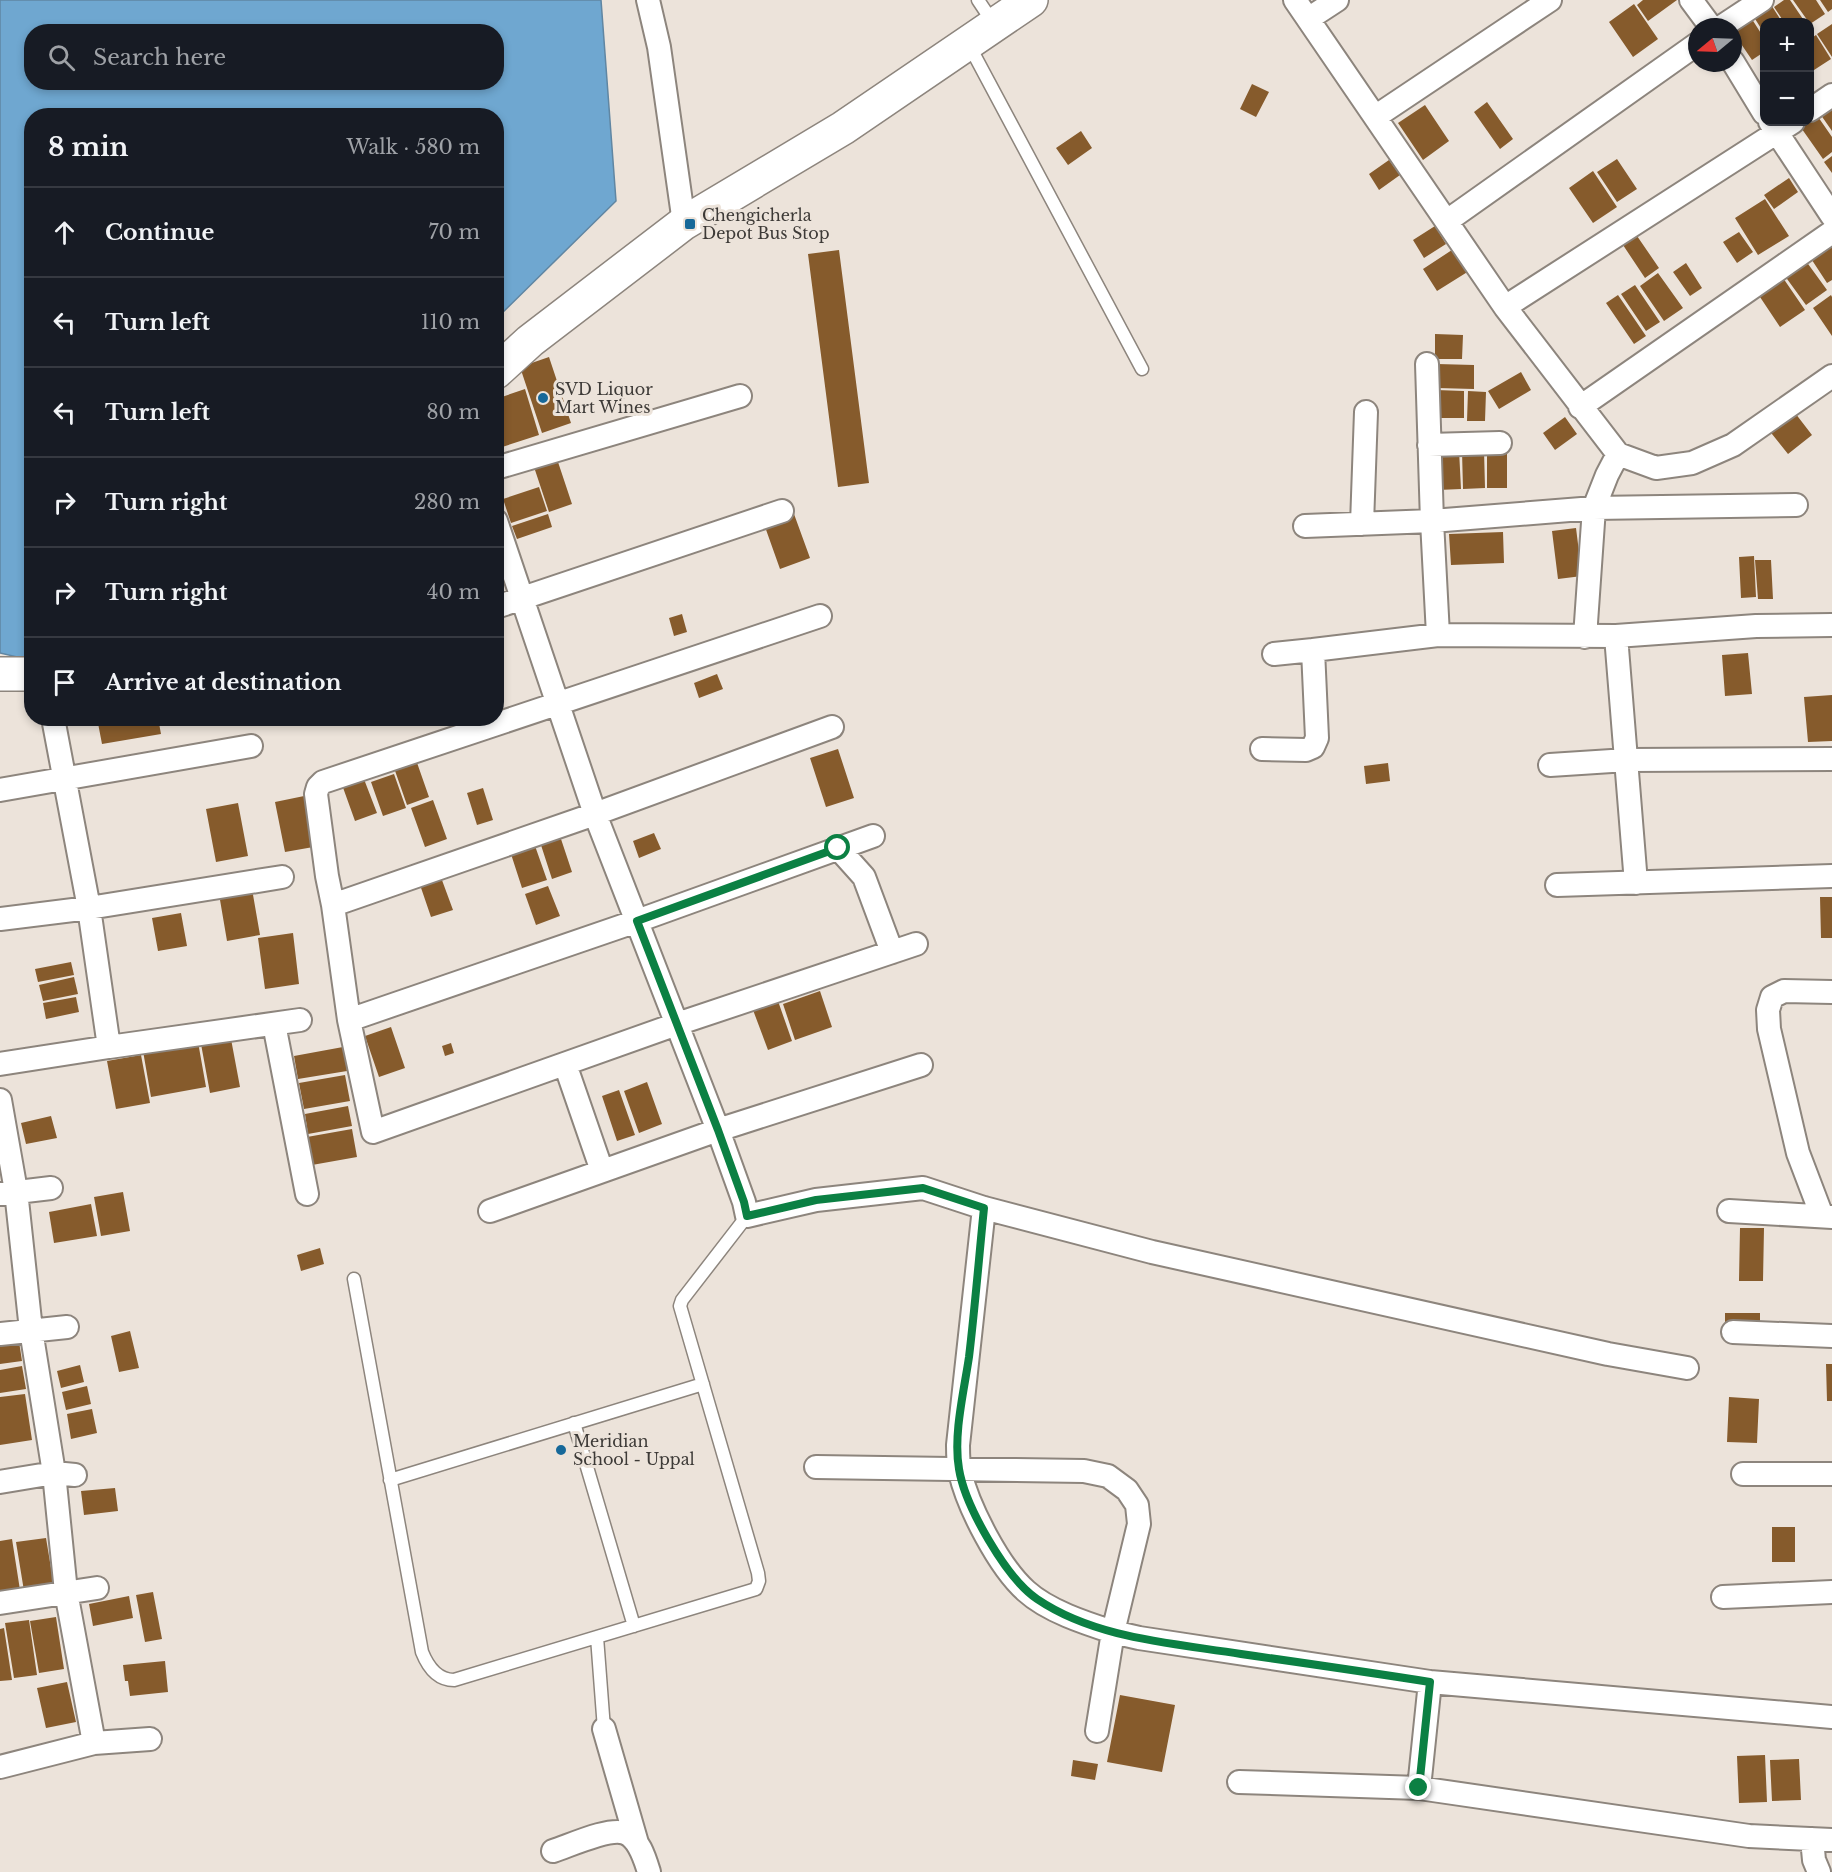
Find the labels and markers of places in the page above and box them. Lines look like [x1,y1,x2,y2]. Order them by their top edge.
place label: Chengicherla Depot Bus Stop [702,205,830,243]
marker: Chengicherla Depot Bus Stop [683,217,697,231]
place label: SVD Liquor Mart Wines [555,379,653,417]
marker: SVD Liquor Mart Wines [536,391,550,405]
place label: Meridian School - Uppal [573,1431,695,1469]
marker: Meridian School - Uppal [554,1443,568,1457]

